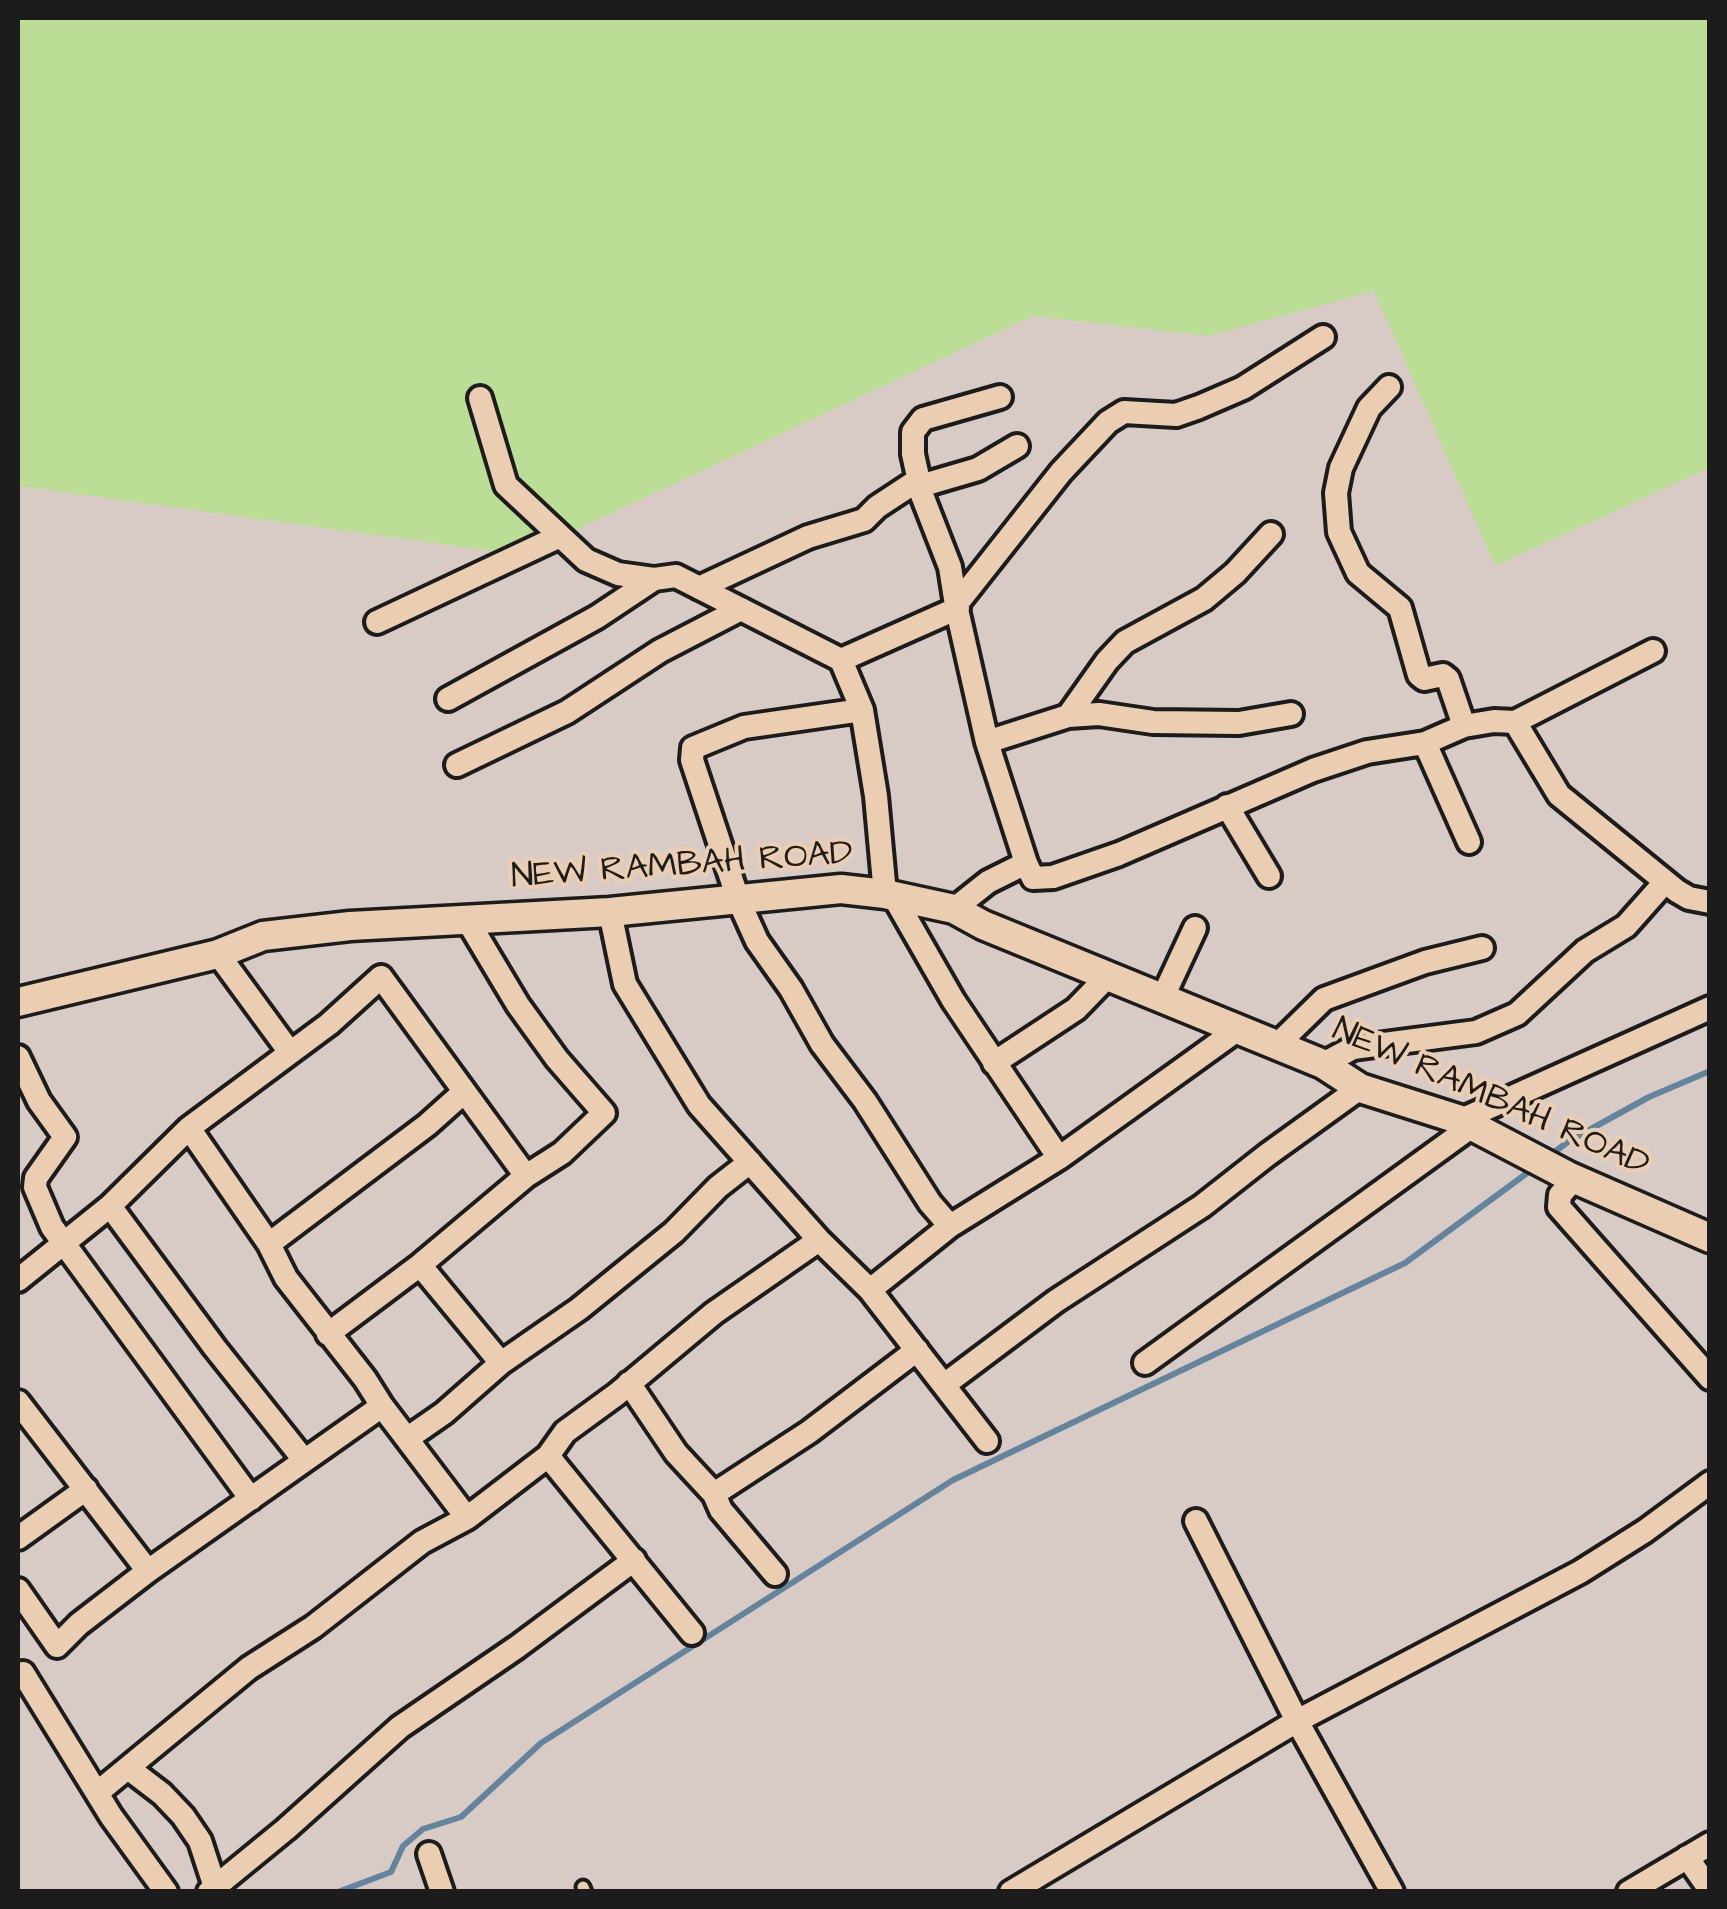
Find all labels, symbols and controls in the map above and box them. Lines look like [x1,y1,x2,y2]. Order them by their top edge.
street label: NEW RAMBAH ROAD [510,834,854,900]
street label: NEW RAMBAH ROAD [1325,1010,1655,1188]

